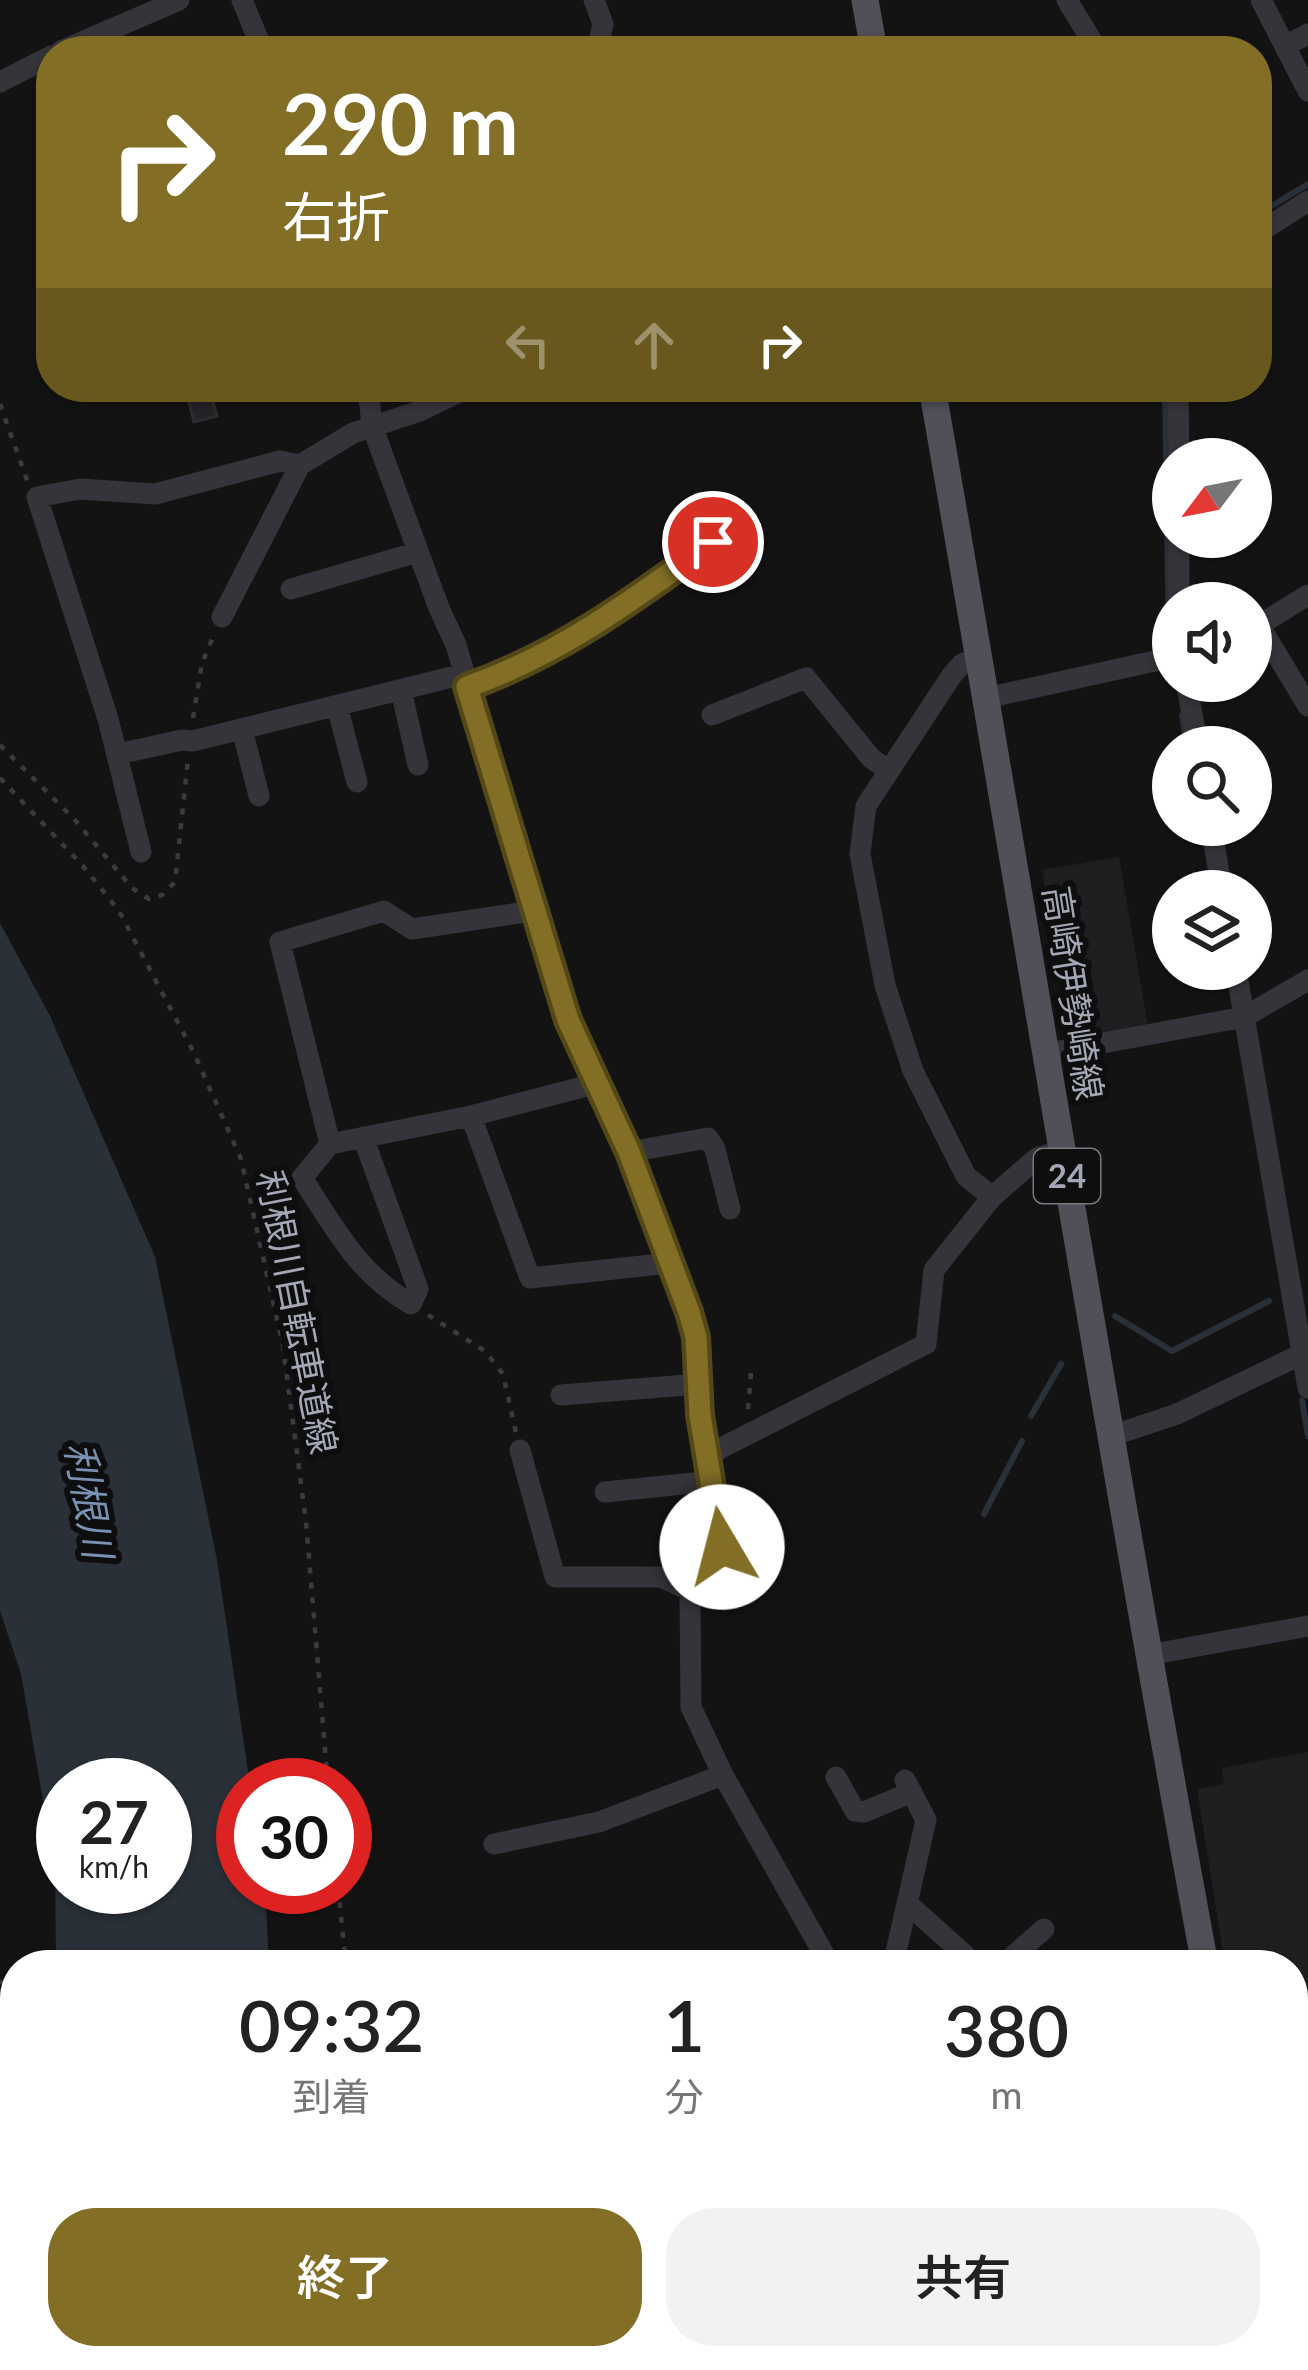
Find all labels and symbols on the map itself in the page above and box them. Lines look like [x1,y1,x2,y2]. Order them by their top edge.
north arrow [1152,438,1272,558]
pin [662,491,764,593]
street label: 高崎伊勢崎線 [1035,883,1113,1103]
road number: 24 [1034,1149,1100,1203]
street label: 利根川自転車道線 [249,1166,347,1457]
water label: 利根川 [57,1438,123,1565]
position arrow [659,1484,785,1610]
speed limit sign: 30 [216,1758,372,1914]

